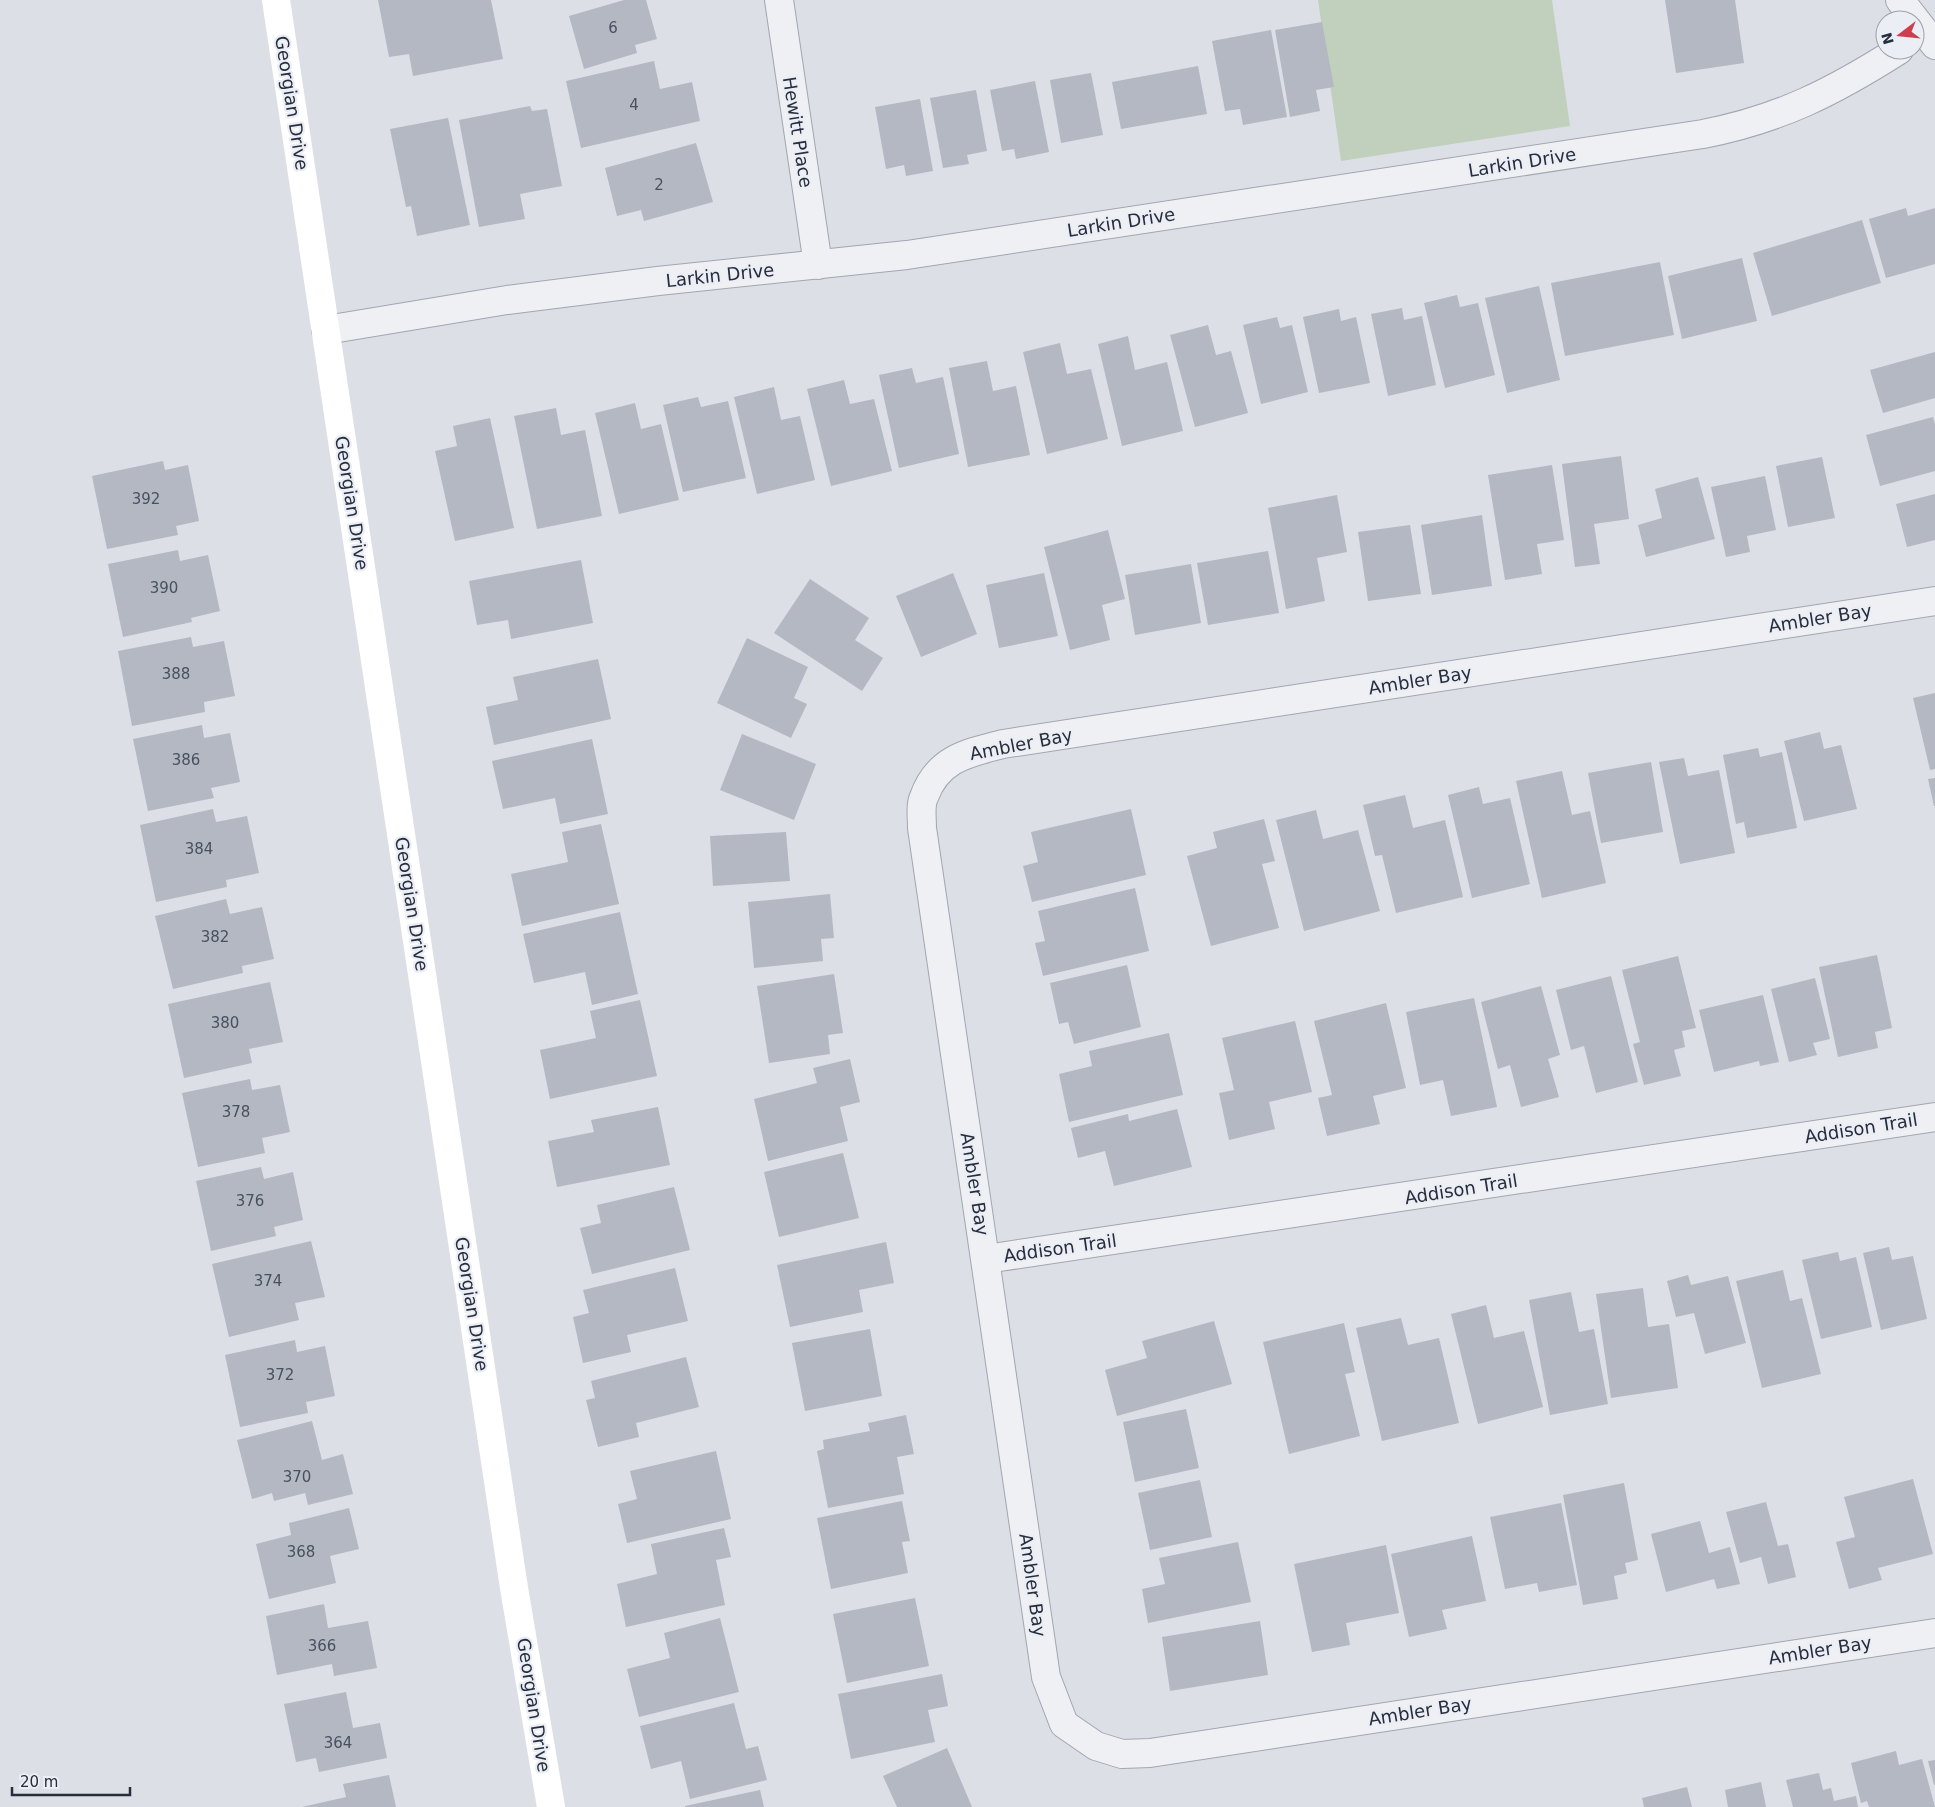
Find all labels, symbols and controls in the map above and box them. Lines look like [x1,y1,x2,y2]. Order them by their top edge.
north arrow [1875,10,1925,60]
house number: 6 [608,19,618,37]
text: N [1878,31,1897,46]
street label: Georgian Drive [271,34,313,172]
street label: Hewitt Place [779,75,817,189]
house number: 4 [629,96,639,114]
street label: Larkin Drive [1467,143,1577,181]
house number: 2 [654,176,664,194]
street label: Larkin Drive [1066,203,1176,241]
street label: Larkin Drive [665,259,775,291]
street label: Georgian Drive [331,434,373,572]
house number: 392 [132,490,160,508]
house number: 390 [150,579,178,597]
street label: Ambler Bay [1767,599,1874,637]
street label: Ambler Bay [1367,661,1474,699]
house number: 388 [162,665,190,683]
street label: Ambler Bay [968,724,1075,764]
house number: 386 [172,751,200,769]
street label: Georgian Drive [391,835,433,973]
house number: 384 [185,840,213,858]
house number: 382 [201,928,229,946]
house number: 380 [211,1014,239,1032]
house number: 378 [222,1103,250,1121]
street label: Addison Trail [1803,1109,1919,1147]
street label: Ambler Bay [956,1131,994,1238]
street label: Addison Trail [1403,1170,1519,1208]
house number: 376 [236,1192,264,1210]
street label: Addison Trail [1002,1230,1118,1266]
street label: Georgian Drive [451,1235,493,1373]
house number: 374 [254,1272,282,1290]
house number: 372 [266,1366,294,1384]
house number: 370 [283,1468,311,1486]
street label: Ambler Bay [1015,1532,1051,1639]
house number: 368 [287,1543,315,1561]
street label: Ambler Bay [1767,1631,1874,1669]
street label: Georgian Drive [513,1636,555,1774]
house number: 366 [308,1637,336,1655]
street label: Ambler Bay [1367,1692,1474,1730]
house number: 364 [324,1734,352,1752]
scale bar [12,1764,130,1796]
text: 20 m [20,1773,58,1791]

